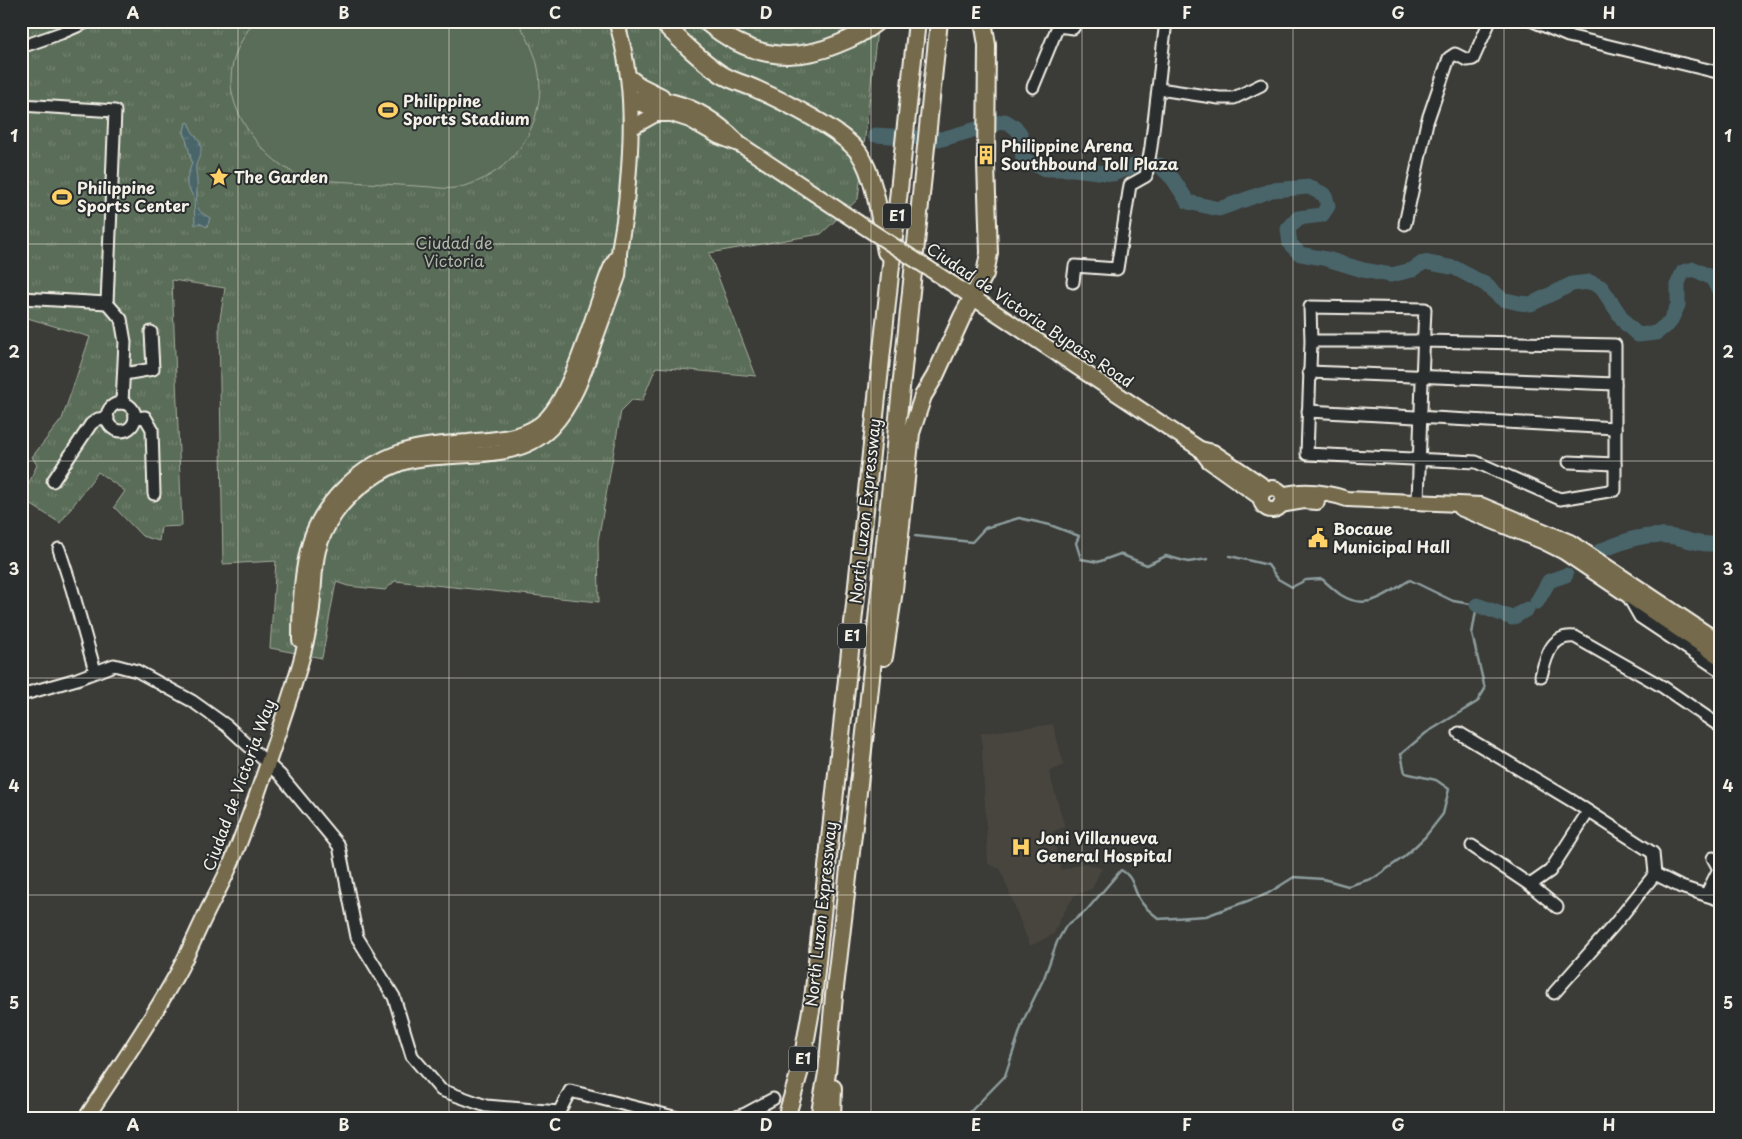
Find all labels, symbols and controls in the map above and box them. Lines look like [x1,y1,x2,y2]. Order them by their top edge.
text: A [127,0,140,24]
text: B [339,0,350,24]
text: C [549,0,561,24]
text: D [760,0,772,24]
text: E [971,0,981,24]
text: F [1182,0,1192,24]
text: G [1391,0,1405,24]
text: H [1603,0,1615,24]
place label: Philippine Sports Stadium [403,88,530,130]
sports icon: Philippine Sports Stadium [377,99,399,121]
text: 1 [10,123,18,147]
text: 1 [1724,123,1732,147]
place label: Philippine Arena Southbound Toll Plaza [1001,133,1179,175]
building icon: Philippine Arena Southbound Toll Plaza [975,144,997,166]
place label: The Garden [234,164,328,188]
place icon: The Garden [208,166,230,188]
place label: Philippine Sports Center [77,175,190,217]
sports icon: Philippine Sports Center [51,186,73,208]
road number: E1 [883,204,911,228]
park label: Ciudad de Victoria [415,230,493,272]
street label: Ciudad de Victoria Bypass Road [922,236,1139,393]
text: 2 [8,339,20,363]
text: 2 [1722,339,1734,363]
street label: North Luzon Expressway [842,417,886,605]
place label: Bocaue Municipal Hall [1333,516,1450,558]
public building icon: Bocaue Municipal Hall [1307,527,1329,549]
text: 3 [9,556,19,580]
text: 3 [1723,556,1733,580]
road number: E1 [838,624,866,648]
street label: Ciudad de Victoria Way [196,695,280,874]
text: 4 [9,773,20,797]
text: 4 [1723,773,1734,797]
street label: North Luzon Expressway [798,820,842,1008]
place label: Joni Villanueva General Hospital [1036,825,1172,867]
hospital icon: Joni Villanueva General Hospital [1010,836,1032,858]
text: 5 [9,990,19,1014]
text: 5 [1723,990,1733,1014]
road number: E1 [789,1046,817,1072]
text: A [127,1112,140,1136]
text: B [339,1112,350,1136]
text: C [549,1112,561,1136]
text: D [760,1112,772,1136]
text: E [971,1112,981,1136]
text: F [1182,1112,1192,1136]
text: G [1391,1112,1405,1136]
text: H [1603,1112,1615,1136]

